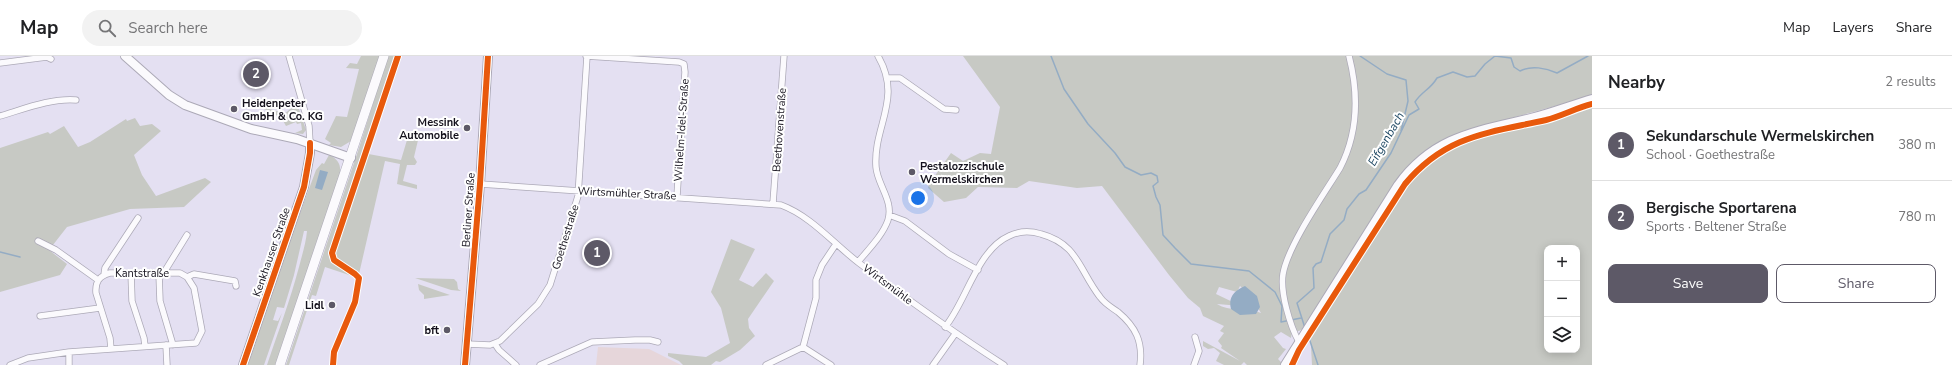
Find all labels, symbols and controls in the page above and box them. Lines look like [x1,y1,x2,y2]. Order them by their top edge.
search box [82,10,362,46]
text: Map [20,15,58,41]
icon: search [96,17,118,39]
text: Search here [128,18,208,38]
text: Map [1783,18,1810,37]
text: Layers [1832,18,1874,37]
text: Share [1896,18,1932,37]
pin: 2 [243,59,269,89]
text: Nearby [1608,71,1665,94]
text: 2 results [1885,73,1936,91]
street label: Wilhelm-Idel-Straße [670,78,693,182]
street label: Beethovenstraße [769,87,790,173]
place label: Heidenpeter GmbH & Co. KG [242,96,323,124]
marker: Heidenpeter GmbH & Co. KG [229,104,239,114]
water label: Eifgenbach [1364,109,1408,169]
place label: Messink Automobile [399,115,460,143]
marker: Messink Automobile [462,123,472,133]
text: Sekundarschule Wermelskirchen [1646,126,1874,146]
text: 1 [1617,136,1625,154]
text: 380 m [1898,136,1936,154]
text: School · Goethestraße [1646,146,1775,164]
place label: Pestalozzischule Wermelskirchen [920,159,1004,187]
marker: Pestalozzischule Wermelskirchen [907,167,917,177]
street label: Berliner Straße [458,172,479,248]
street label: Wirtsmühler Straße [577,183,677,204]
your location [908,188,928,208]
text: Bergische Sportarena [1646,198,1797,218]
street label: Goethestraße [548,203,583,272]
street label: Kenkhauser Straße [249,205,294,299]
text: 2 [1617,208,1625,226]
text: 780 m [1898,208,1936,226]
text: Sports · Beltener Straße [1646,218,1786,236]
pin: 1 [584,238,610,268]
map controls [1544,245,1580,353]
button: + [1544,245,1580,281]
street label: Wirtsmühle [860,261,916,308]
button: Save [1608,264,1768,303]
button: Share [1776,264,1936,303]
street label: Kantstraße [115,266,169,281]
button: − [1544,281,1580,317]
place label: Lidl [305,298,324,313]
marker: Lidl [327,300,337,310]
button: layers [1544,317,1580,353]
place label: bft [425,323,440,338]
marker: bft [442,325,452,335]

